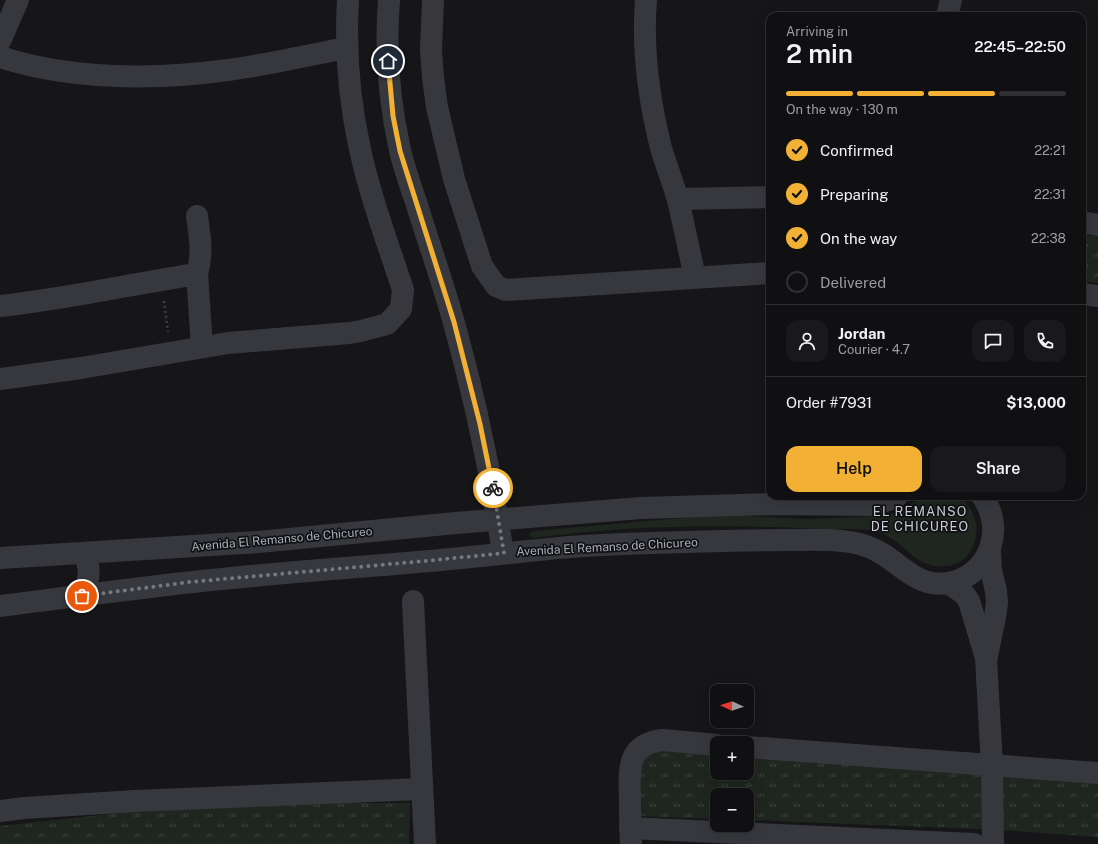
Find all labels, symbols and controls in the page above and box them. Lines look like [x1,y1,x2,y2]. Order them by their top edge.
text: Arriving in [786,24,848,39]
text: 2 min [786,38,853,69]
text: 22:45–22:50 [974,38,1066,55]
pin [371,44,405,78]
icon: home [377,50,399,72]
text: On the way · 130 m [786,102,898,117]
icon: check [786,139,808,161]
text: Confirmed [820,142,893,159]
text: 22:21 [1034,143,1066,158]
icon: check [786,183,808,205]
text: Preparing [820,186,889,203]
text: 22:31 [1034,187,1066,202]
icon: check [786,227,808,249]
text: On the way [820,230,897,247]
text: 22:38 [1031,231,1066,246]
text: Delivered [820,274,886,291]
button: person [786,320,828,362]
button: chat [972,320,1014,362]
button: phone [1024,320,1066,362]
text: Jordan [838,325,885,342]
text: Courier · 4.7 [838,342,910,357]
text: Order #7931 [786,394,872,411]
text: $13,000 [1006,394,1066,411]
button: Help [786,446,922,492]
button: Share [930,446,1066,492]
courier [473,468,513,508]
icon: bike [482,477,504,499]
district label: EL REMANSO DE CHICUREO [871,504,969,534]
street label: Avenida El Remanso de Chicureo [191,524,373,554]
street label: Avenida El Remanso de Chicureo [516,535,698,559]
pin [65,579,99,613]
icon: bag [71,585,93,607]
north arrow [710,684,754,728]
map controls [710,684,754,832]
button: + [710,736,754,780]
button: − [710,788,754,832]

